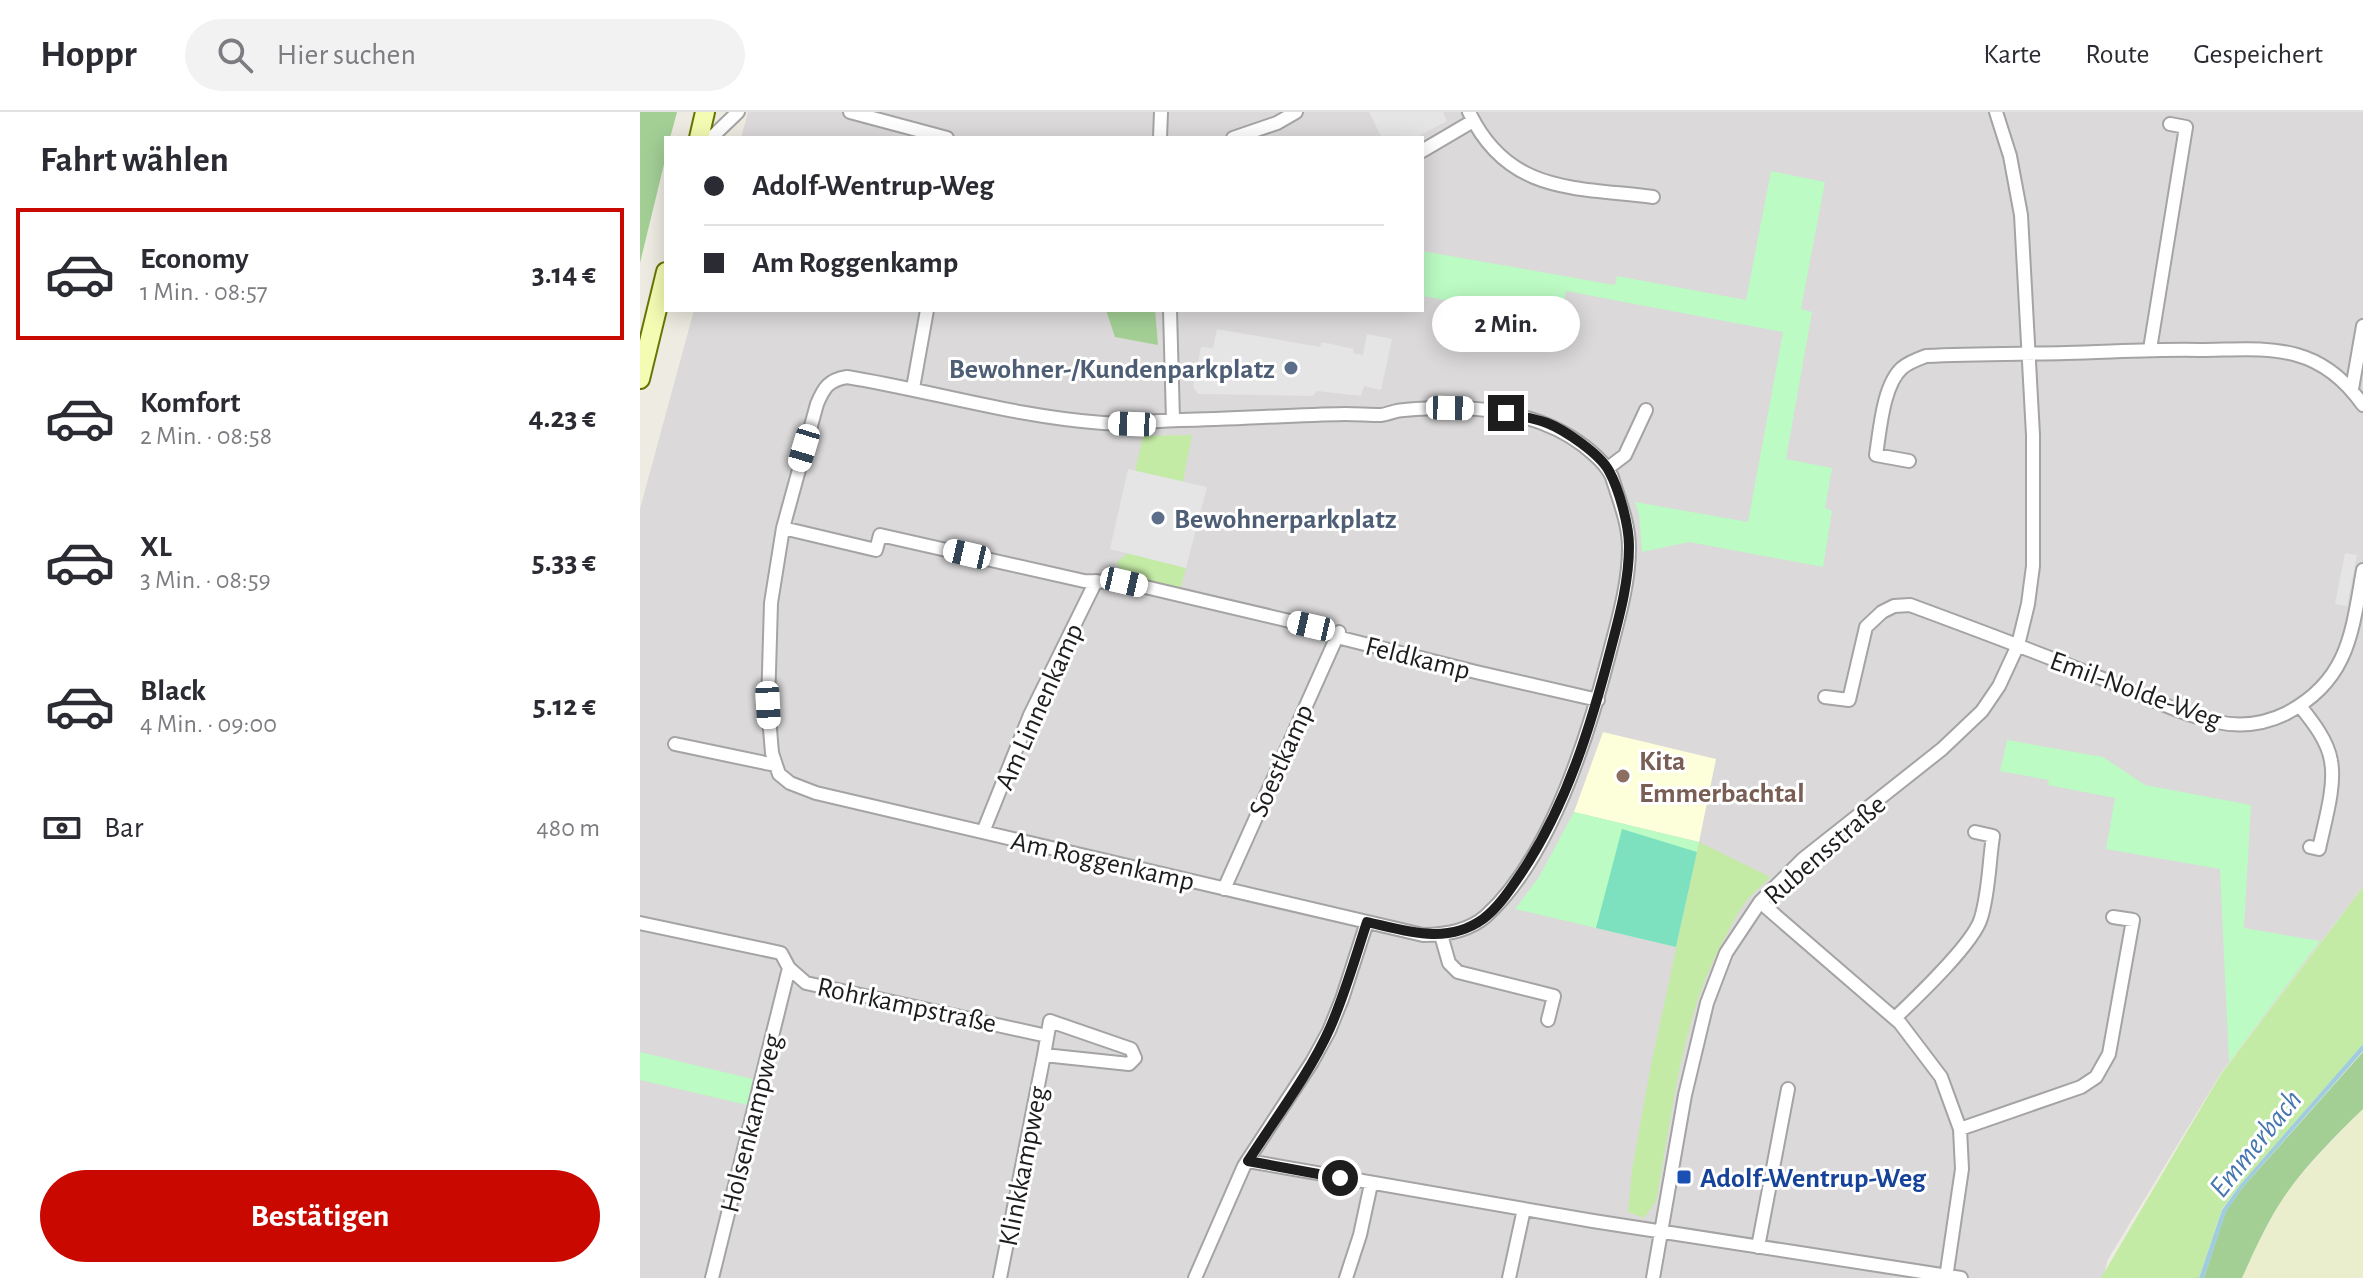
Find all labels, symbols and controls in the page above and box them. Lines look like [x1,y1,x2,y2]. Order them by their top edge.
search box [185,19,745,91]
icon: search [213,33,257,77]
text: Hoppr [40,36,137,74]
text: Hier suchen [277,40,416,70]
text: Karte [1983,41,2041,69]
text: Route [2085,41,2149,69]
text: Gespeichert [2193,41,2323,69]
text: Fahrt wählen [40,142,229,178]
text: Adolf-Wentrup-Weg [752,171,994,201]
icon: car [44,238,116,310]
text: Economy [140,244,249,274]
text: Am Roggenkamp [752,248,958,278]
text: 3.14 € [532,259,596,289]
text: 1 Min. · 08:57 [140,279,268,305]
callout: 2 Min. [1432,297,1580,353]
text: 2 Min. [1474,311,1538,337]
place label: Bewohner-/Kundenparkplatz [949,356,1275,384]
marker: Bewohner-/Kundenparkplatz [1282,359,1300,377]
icon: car [44,382,116,454]
text: Komfort [140,388,240,418]
route end [1488,395,1524,431]
car [1426,396,1474,420]
text: 4.23 € [528,403,596,433]
car [1108,411,1156,437]
car [786,422,822,474]
text: 2 Min. · 08:58 [140,423,272,449]
place label: Bewohnerparkplatz [1174,506,1397,534]
marker: Bewohnerparkplatz [1149,509,1167,527]
icon: car [44,526,116,598]
text: XL [140,532,172,562]
car [941,537,993,571]
text: 5.33 € [532,547,596,577]
car [1098,565,1150,599]
text: 3 Min. · 08:59 [140,567,271,593]
car [1285,609,1337,643]
street label: Am Linnenkamp [991,619,1089,794]
street label: Feldkamp [1362,632,1473,685]
street label: Emil-Nolde-Weg [2046,647,2225,735]
icon: car [44,670,116,742]
text: Black [140,676,206,706]
car [755,680,781,730]
text: 5.12 € [533,691,596,721]
street label: Soestkamp [1245,700,1319,821]
text: 4 Min. · 09:00 [140,711,277,737]
place label: Kita Emmerbachtal [1639,748,1805,808]
marker: Kita Emmerbachtal [1614,767,1632,785]
street label: Rubensstraße [1759,790,1891,911]
icon: cash [40,806,84,850]
text: Bar [104,813,143,843]
text: 480 m [536,815,600,841]
street label: Am Roggenkamp [1008,827,1197,897]
street label: Rohrkampstraße [814,973,999,1039]
street label: Holsenkampweg [716,1031,788,1216]
street label: Klinkkampweg [995,1084,1053,1249]
water label: Emmerbach [2204,1084,2308,1203]
route start [1322,1160,1358,1196]
place label: Adolf-Wentrup-Weg [1700,1165,1927,1193]
marker: Adolf-Wentrup-Weg [1675,1168,1693,1186]
button: Bestätigen [40,1170,600,1262]

